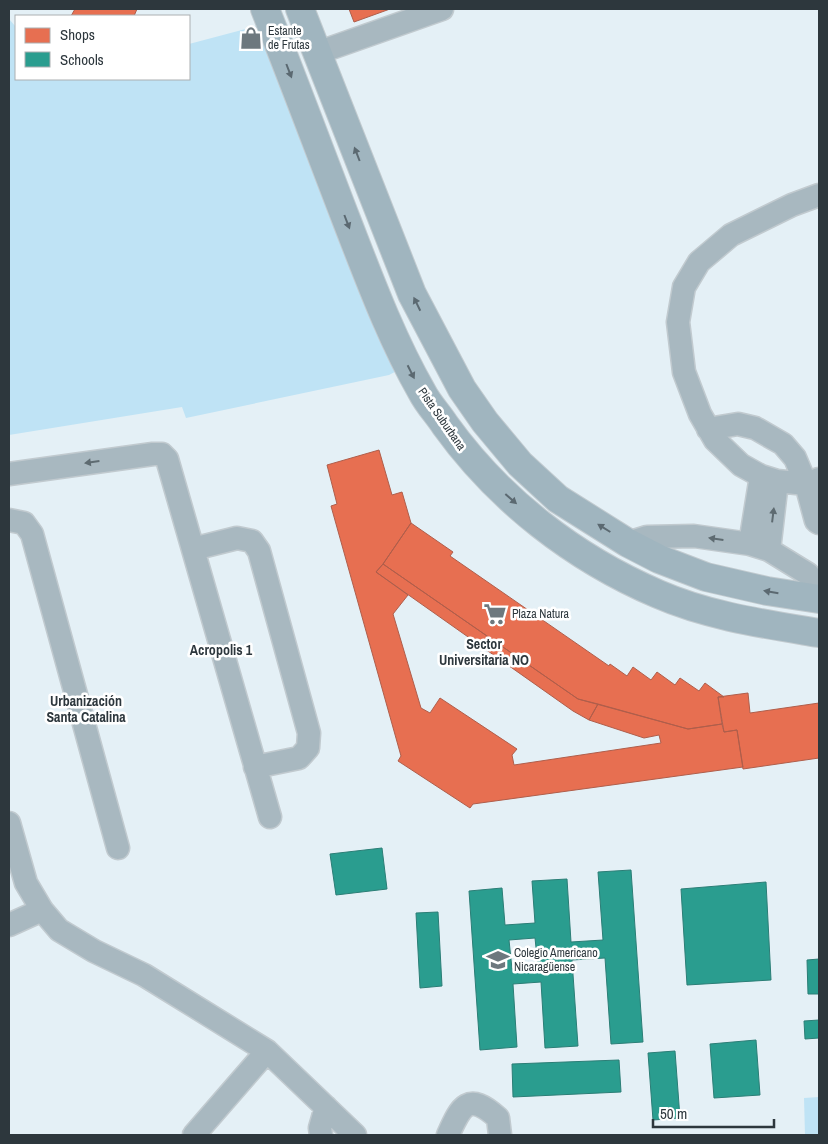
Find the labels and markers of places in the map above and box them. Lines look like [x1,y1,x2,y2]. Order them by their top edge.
place label: Estante de Frutas [268,23,310,53]
shop icon: Estante de Frutas [238,25,264,51]
supermarket icon: Plaza Natura [482,601,508,627]
place label: Plaza Natura [512,606,569,622]
place label: Colegio Americano Nicaragüense [514,945,598,975]
school or university icon: Colegio Americano Nicaragüense [485,947,511,973]

